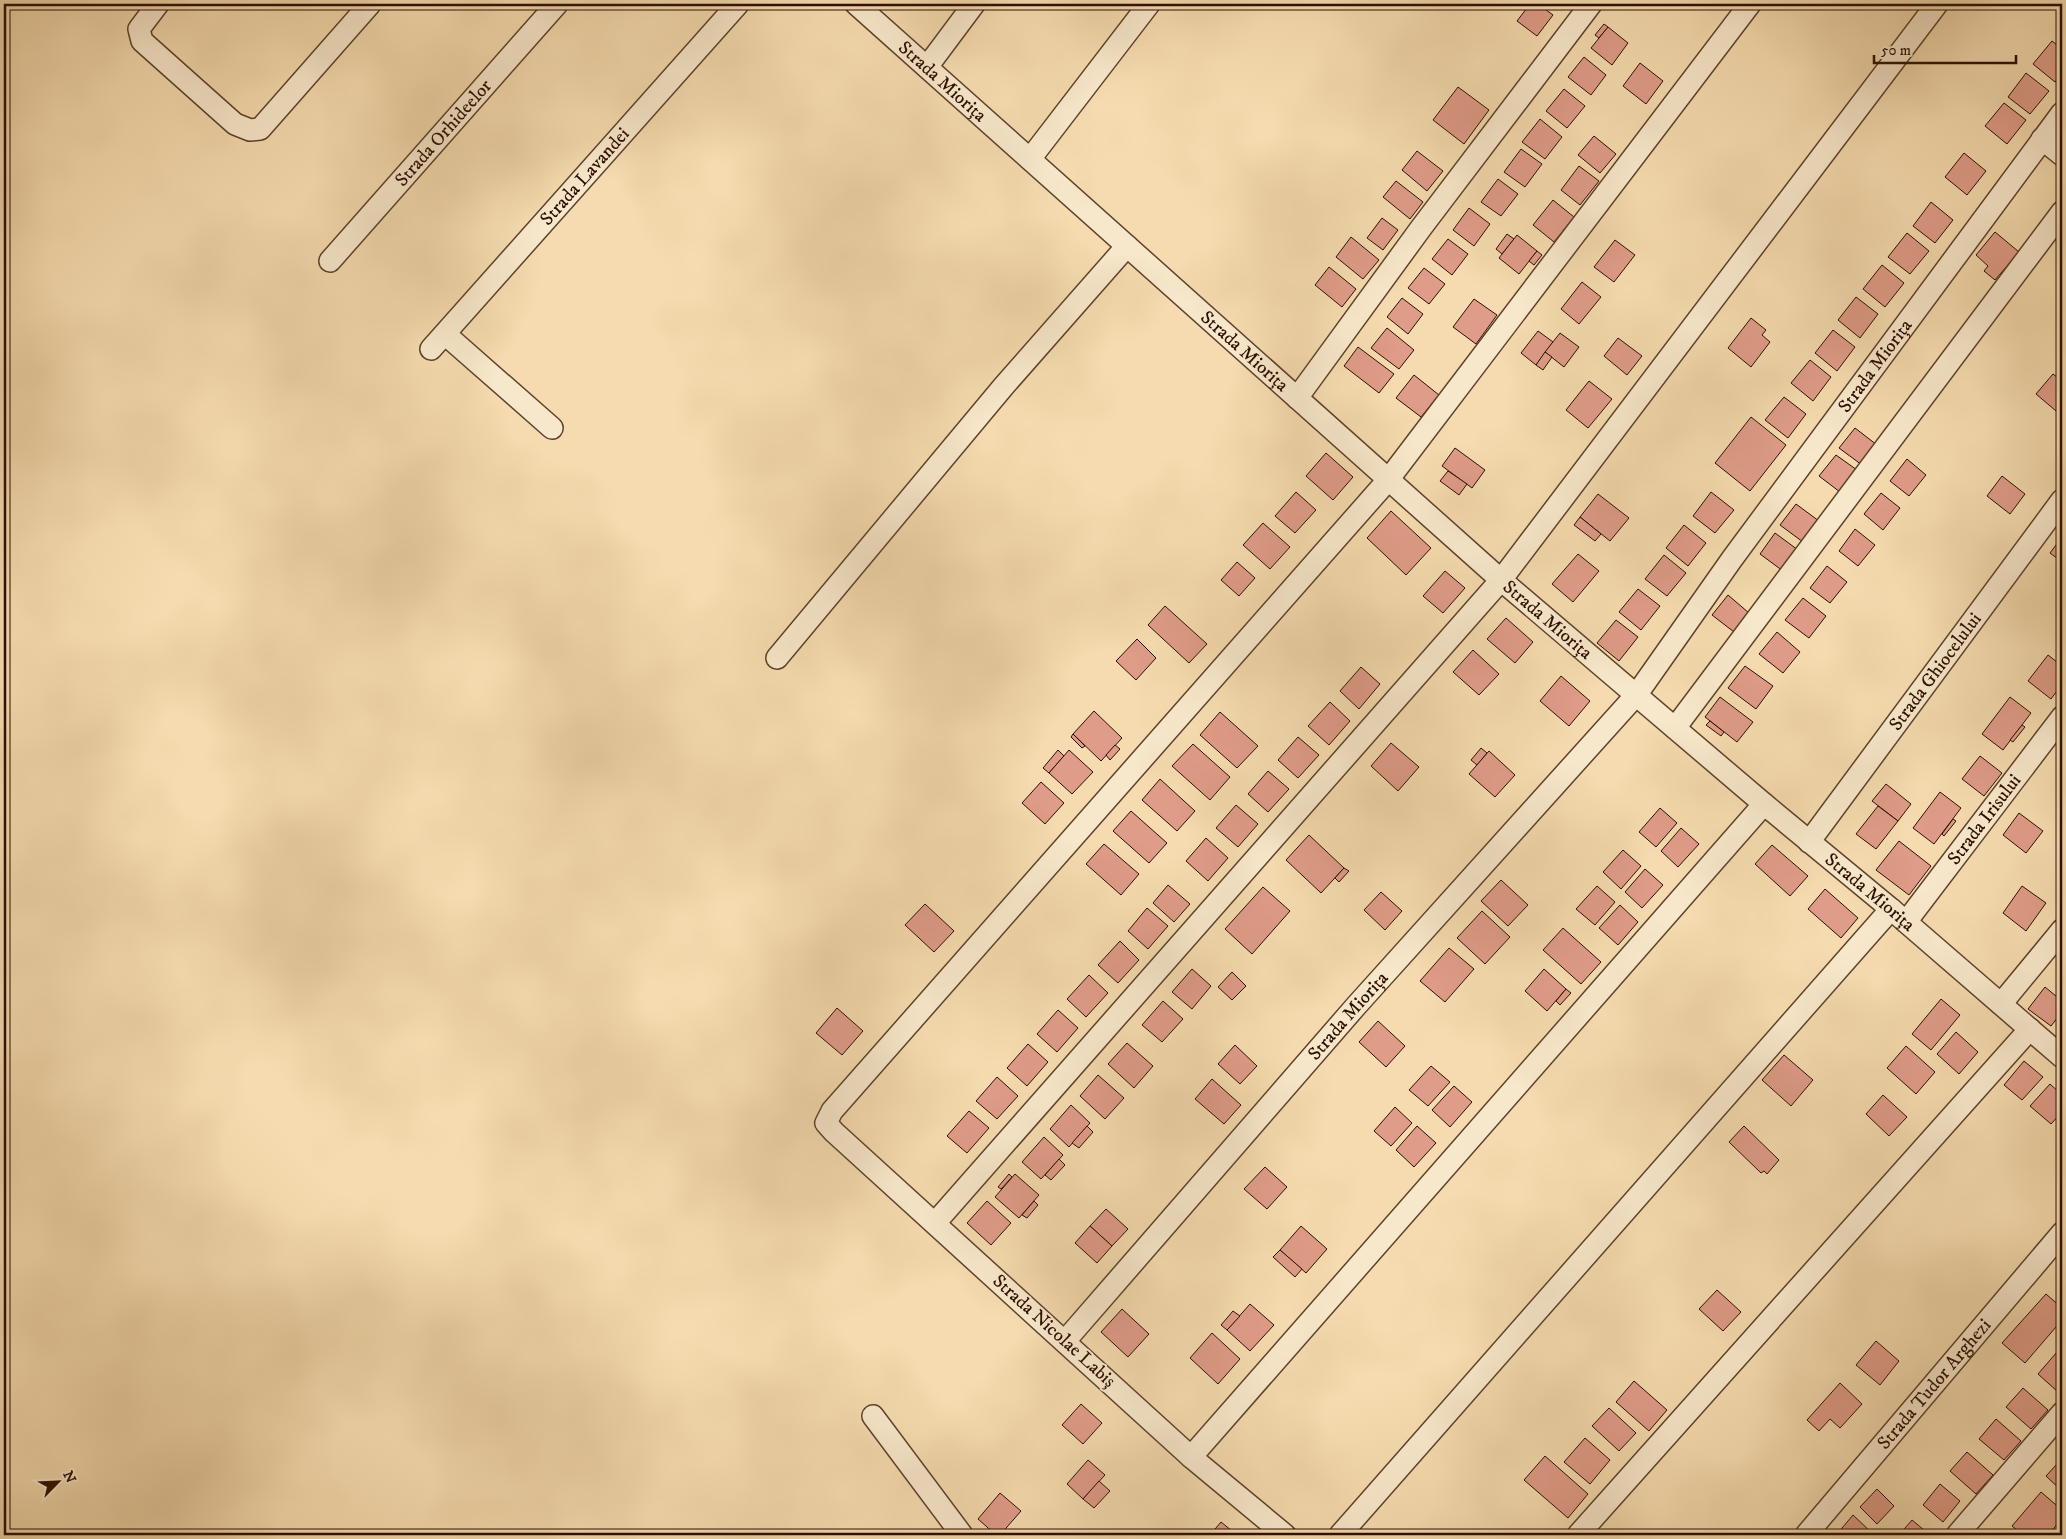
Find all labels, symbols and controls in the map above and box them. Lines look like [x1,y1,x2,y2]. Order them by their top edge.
scale bar [1874,32,2016,64]
street label: Strada Miorița [894,36,991,127]
text: 50 m [1881,41,1911,60]
street label: Strada Orhideelor [390,74,497,191]
street label: Strada Lavandei [535,123,634,230]
street label: Strada Miorița [1196,306,1293,396]
street label: Strada Miorița [1833,315,1917,417]
street label: Strada Miorița [1498,575,1597,664]
street label: Strada Ghiocelului [1884,608,1986,735]
street label: Strada Irisului [1942,769,2026,869]
street label: Strada Miorița [1820,848,1920,936]
street label: Strada Miorița [1303,967,1393,1065]
street label: Strada Nicolae Labiș [988,1270,1120,1392]
street label: Strada Tudor Arghezi [1872,1314,1996,1454]
north arrow [32,1456,82,1506]
text: N [58,1468,80,1486]

